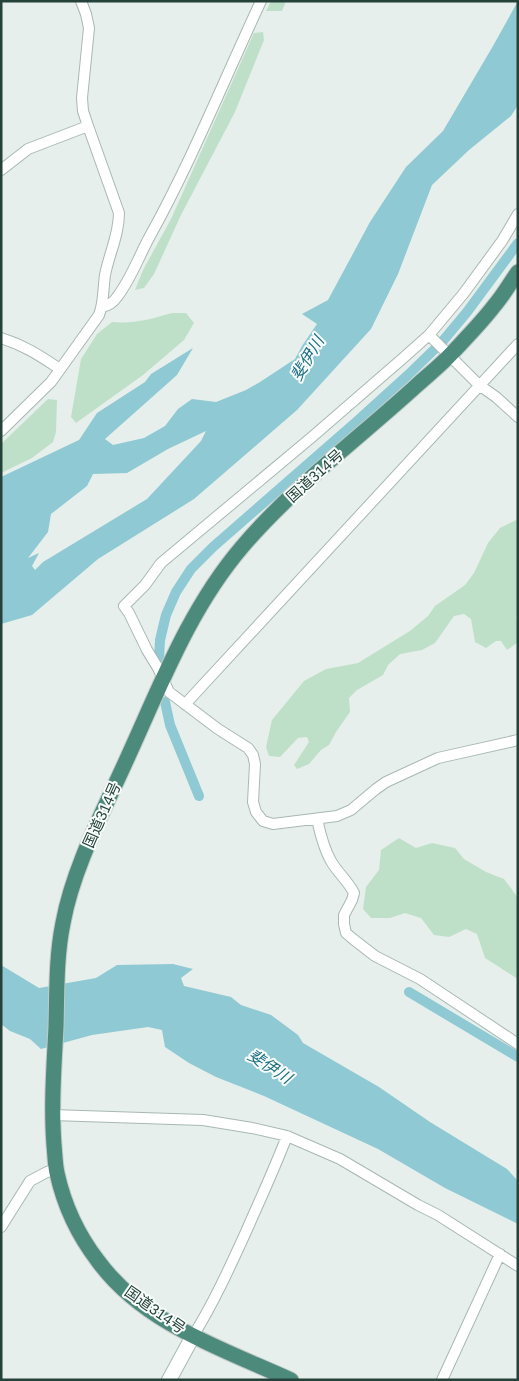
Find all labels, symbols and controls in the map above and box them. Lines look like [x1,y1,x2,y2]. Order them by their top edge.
water label: 斐伊川 [288,332,328,383]
street label: 国道314号 [283,446,346,505]
street label: 国道314号 [80,779,124,850]
water label: 斐伊川 [245,1046,296,1088]
street label: 国道314号 [122,1283,189,1337]

